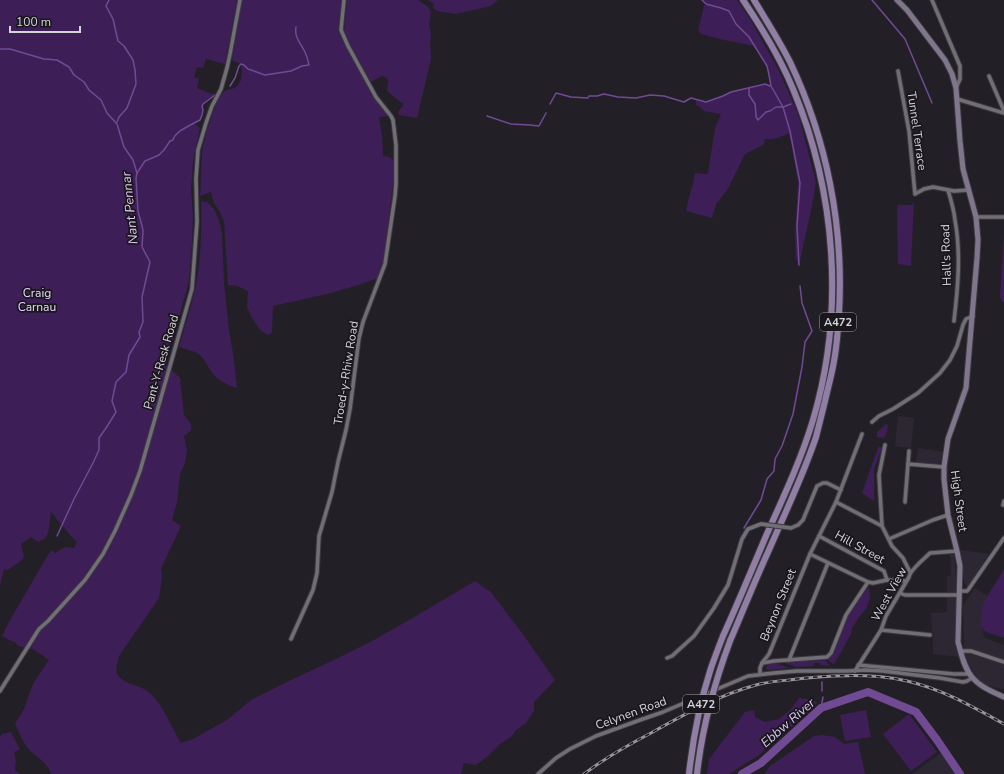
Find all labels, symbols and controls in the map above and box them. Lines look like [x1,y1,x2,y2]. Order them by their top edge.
scale bar [10,8,80,34]
text: 100 m [16,14,51,30]
street label: Tunnel Terrace [904,91,930,171]
water label: Nant Pennar [117,170,143,245]
street label: Hall's Road [937,224,955,286]
park label: Craig Carnau [18,285,56,315]
street label: Pant-Y-Resk Road [140,313,182,411]
road number: A472 [820,313,856,331]
street label: Troed-y-Rhiw Road [330,320,362,426]
street label: High Street [947,469,971,533]
street label: Hill Street [832,527,889,568]
street label: West View [868,564,910,624]
street label: Beynon Street [756,566,800,644]
street label: Celynen Road [593,693,669,733]
water label: Ebbw River [757,694,819,752]
road number: A472 [683,695,719,713]

